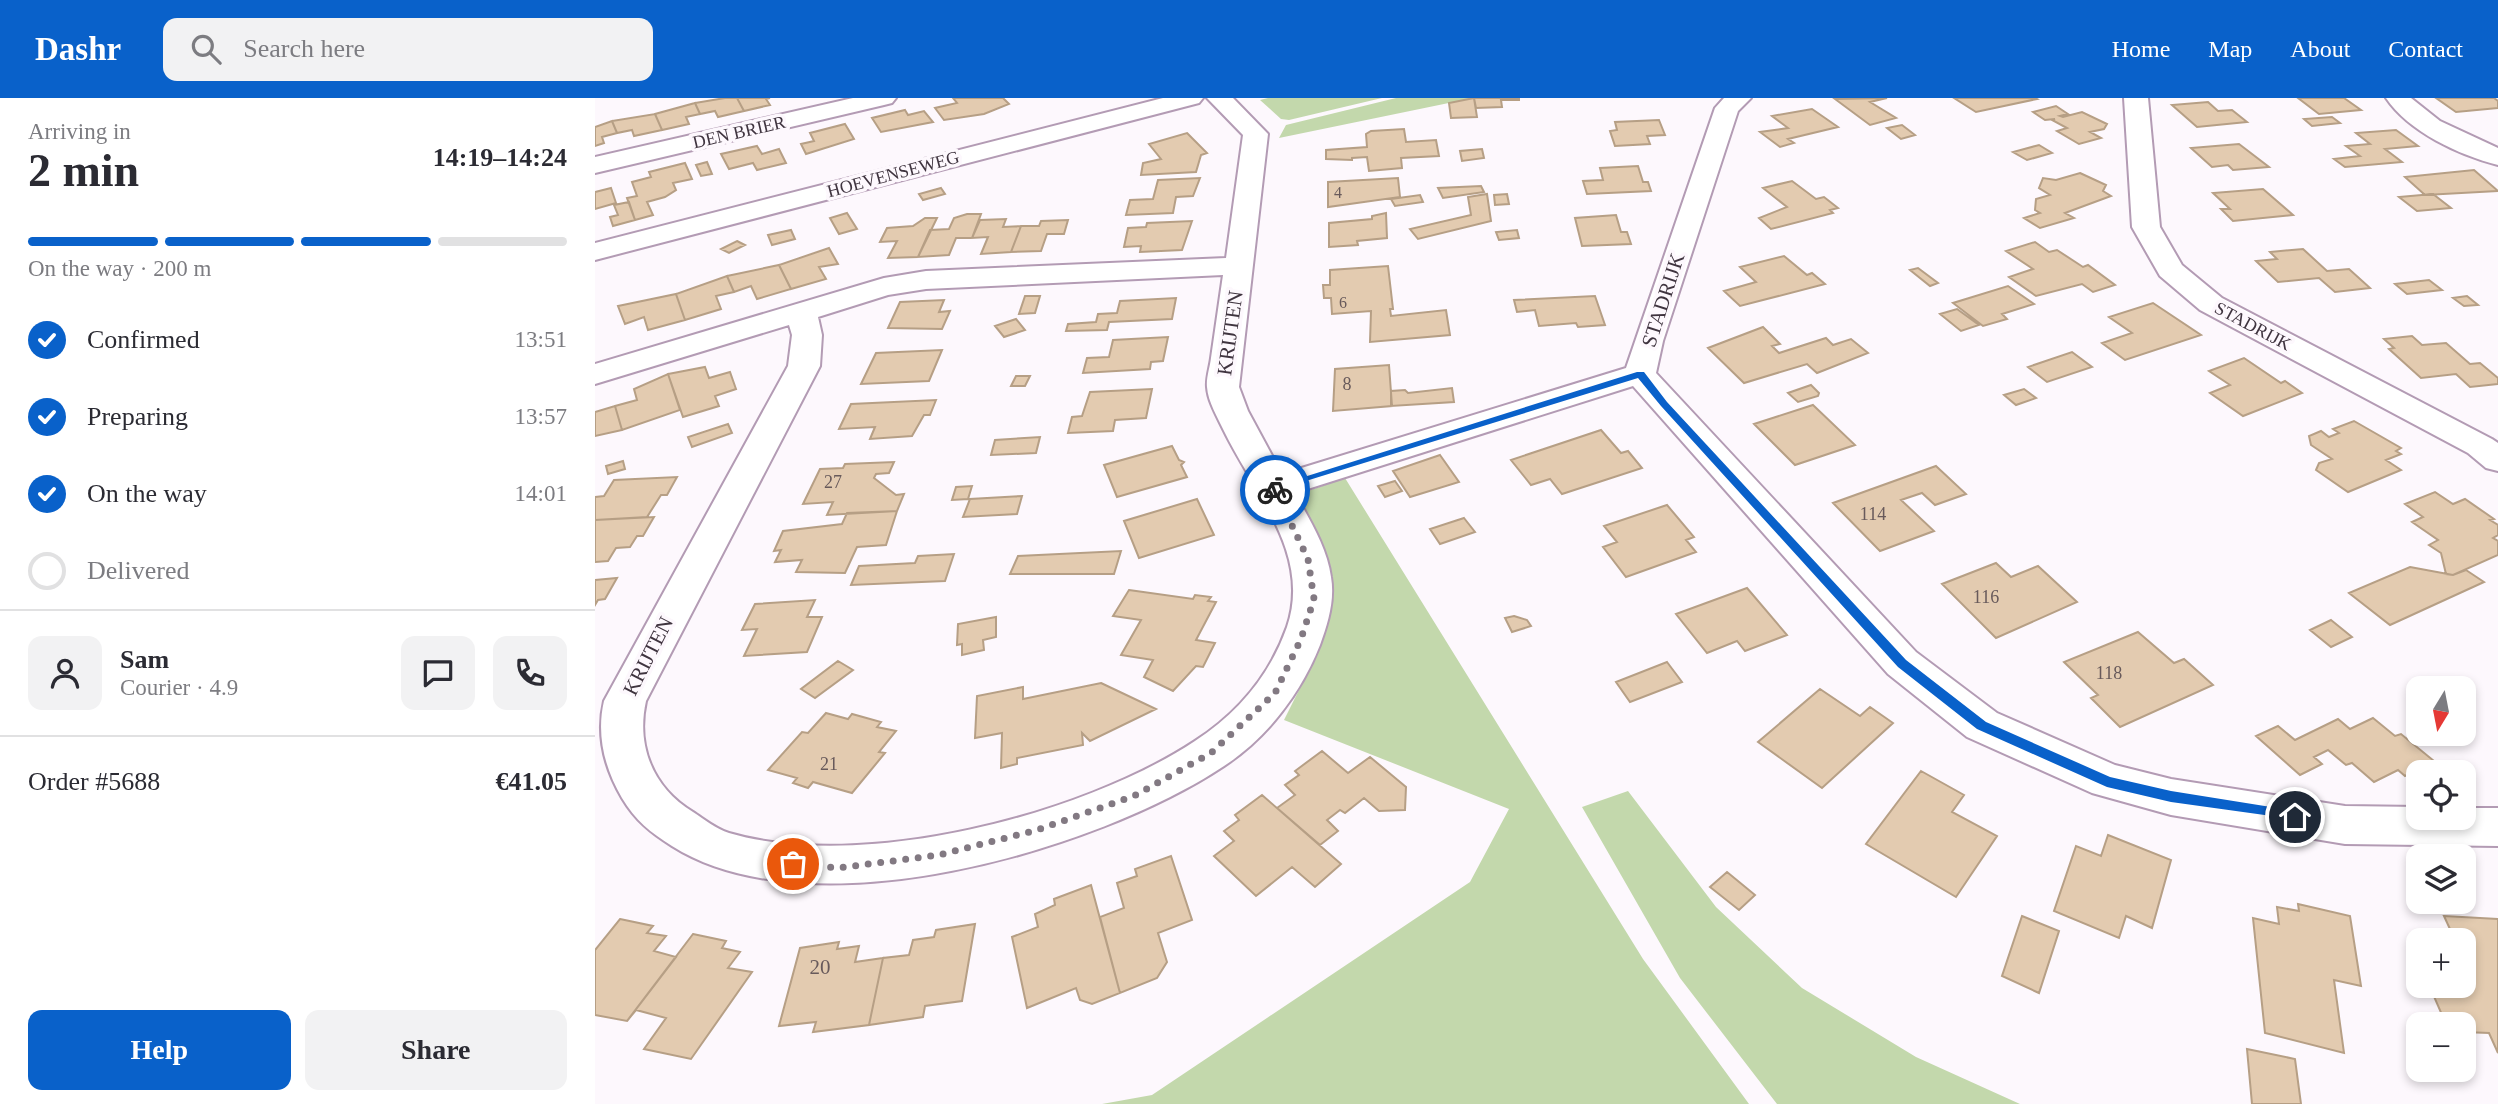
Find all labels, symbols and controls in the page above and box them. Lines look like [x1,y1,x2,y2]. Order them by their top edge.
search box [163,18,653,81]
icon: search [187,30,225,68]
text: Dashr [35,31,121,67]
text: Search here [243,34,365,63]
text: Home [2112,36,2170,62]
text: Map [2208,36,2252,62]
text: About [2290,36,2350,62]
text: Contact [2388,36,2463,62]
street label: DEN BRIER [691,112,787,152]
text: Arriving in [28,119,131,144]
text: 14:19–14:24 [433,143,567,172]
text: 2 min [28,145,139,196]
street label: HOEVENSEWEG [825,147,961,201]
house number: 4 [1334,184,1342,201]
street label: STADRIJK [1637,250,1689,350]
text: On the way · 200 m [28,256,211,281]
street label: KRIJTEN [1212,289,1248,377]
house number: 6 [1339,294,1347,311]
street label: STADRIJK [2211,298,2295,354]
icon: check [28,321,66,359]
text: Confirmed [87,325,200,354]
text: 13:51 [515,327,567,352]
house number: 8 [1343,374,1352,394]
icon: check [28,398,66,436]
text: Preparing [87,402,188,431]
text: 13:57 [515,404,567,429]
courier [1240,455,1310,525]
icon: bike [1256,471,1294,509]
house number: 27 [824,472,842,492]
icon: check [28,475,66,513]
text: On the way [87,479,207,508]
text: 14:01 [515,481,567,506]
house number: 114 [1860,504,1886,524]
text: Delivered [87,556,190,585]
house number: 116 [1973,587,1999,607]
street label: KRIJTEN [618,613,678,699]
button: person [28,636,102,710]
button: chat [401,636,475,710]
button: phone [493,636,567,710]
text: Sam [120,645,169,674]
house number: 118 [2096,663,2122,683]
text: Courier · 4.9 [120,675,238,700]
north arrow [2406,676,2476,746]
map controls [2406,676,2476,1082]
house number: 21 [820,754,838,774]
button: locate [2406,760,2476,830]
text: Order #5688 [28,767,160,796]
text: €41.05 [496,767,567,796]
pin [2265,787,2325,847]
icon: home [2276,798,2314,836]
pin [763,834,823,894]
button: layers [2406,844,2476,914]
icon: bag [774,845,812,883]
button: + [2406,928,2476,998]
house number: 20 [810,955,831,979]
button: Help [28,1010,291,1090]
button: Share [305,1010,567,1090]
button: − [2406,1012,2476,1082]

